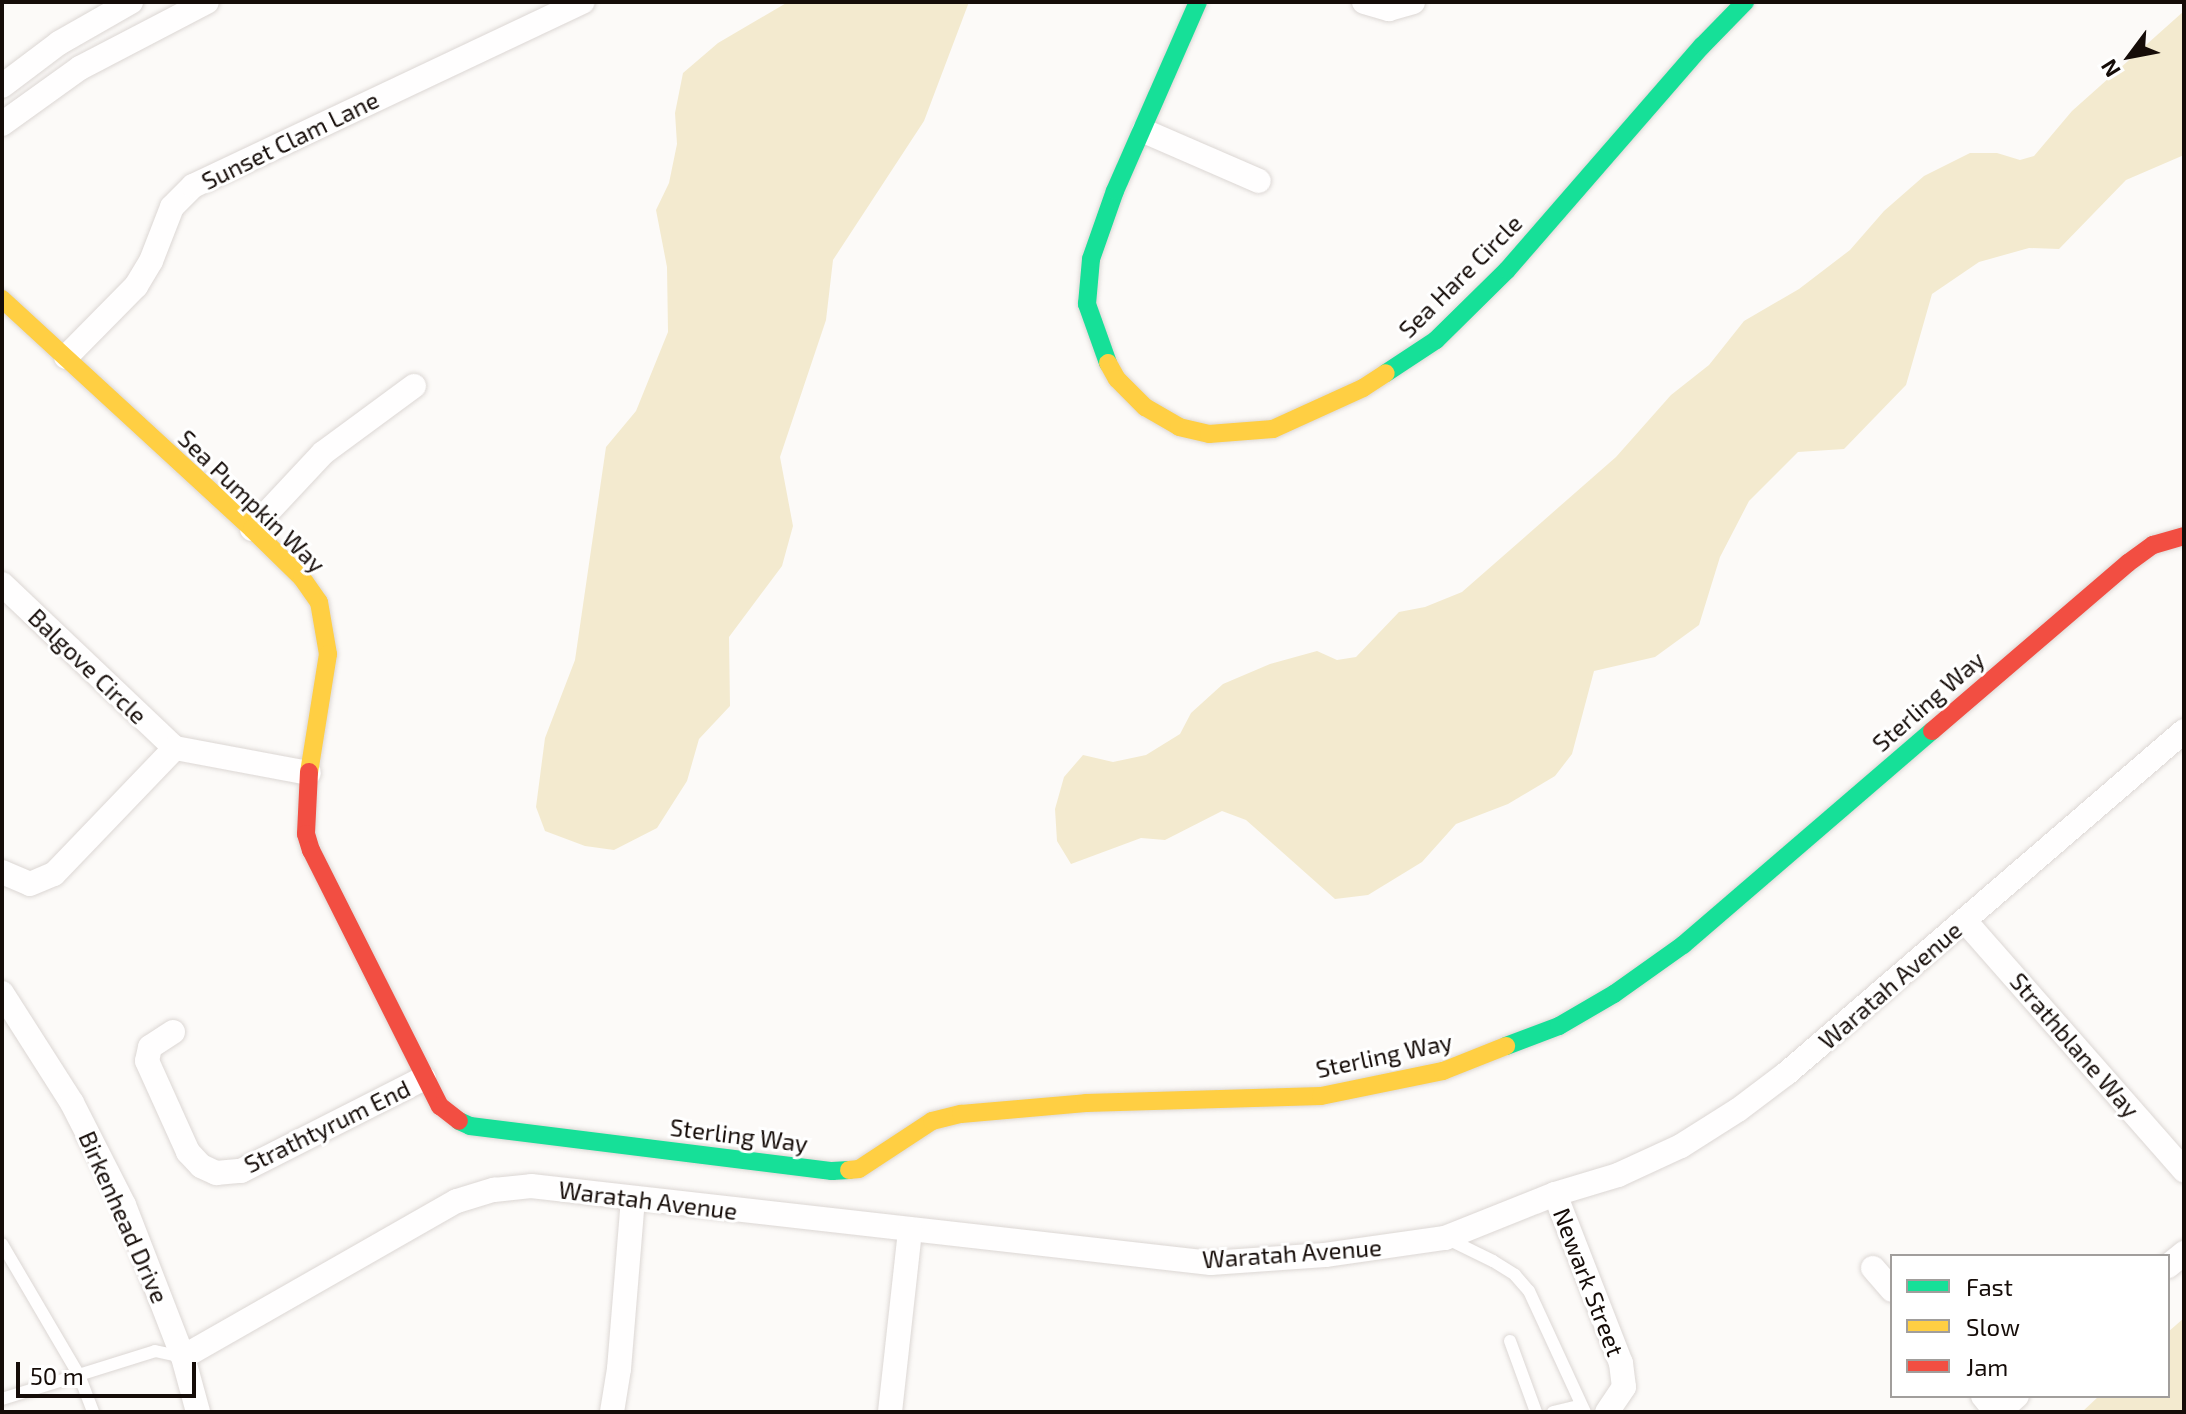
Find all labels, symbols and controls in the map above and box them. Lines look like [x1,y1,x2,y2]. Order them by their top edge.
north arrow [2090,16,2170,96]
text: N [2094,55,2125,82]
street label: Sunset Clam Lane [197,85,383,195]
street label: Sea Hare Circle [1392,208,1528,344]
street label: Sea Pumpkin Way [172,423,332,579]
street label: Balgove Circle [23,602,153,730]
street label: Sterling Way [1866,645,1990,757]
street label: Waratah Avenue [1812,915,1968,1055]
street label: Strathblane Way [2004,967,2146,1123]
street label: Sterling Way [1313,1026,1455,1084]
street label: Strathtyrum End [239,1073,415,1179]
street label: Sterling Way [668,1112,810,1158]
street label: Birkenhead Drive [73,1127,175,1307]
street label: Waratah Avenue [557,1175,739,1225]
street label: Newark Street [1548,1204,1630,1360]
street label: Waratah Avenue [1201,1232,1383,1274]
legend [1890,1254,2170,1398]
text: Fast [1966,1272,2013,1301]
text: Slow [1966,1312,2020,1341]
scale bar [20,1346,200,1396]
text: Jam [1966,1352,2008,1381]
text: 50 m [30,1361,84,1390]

